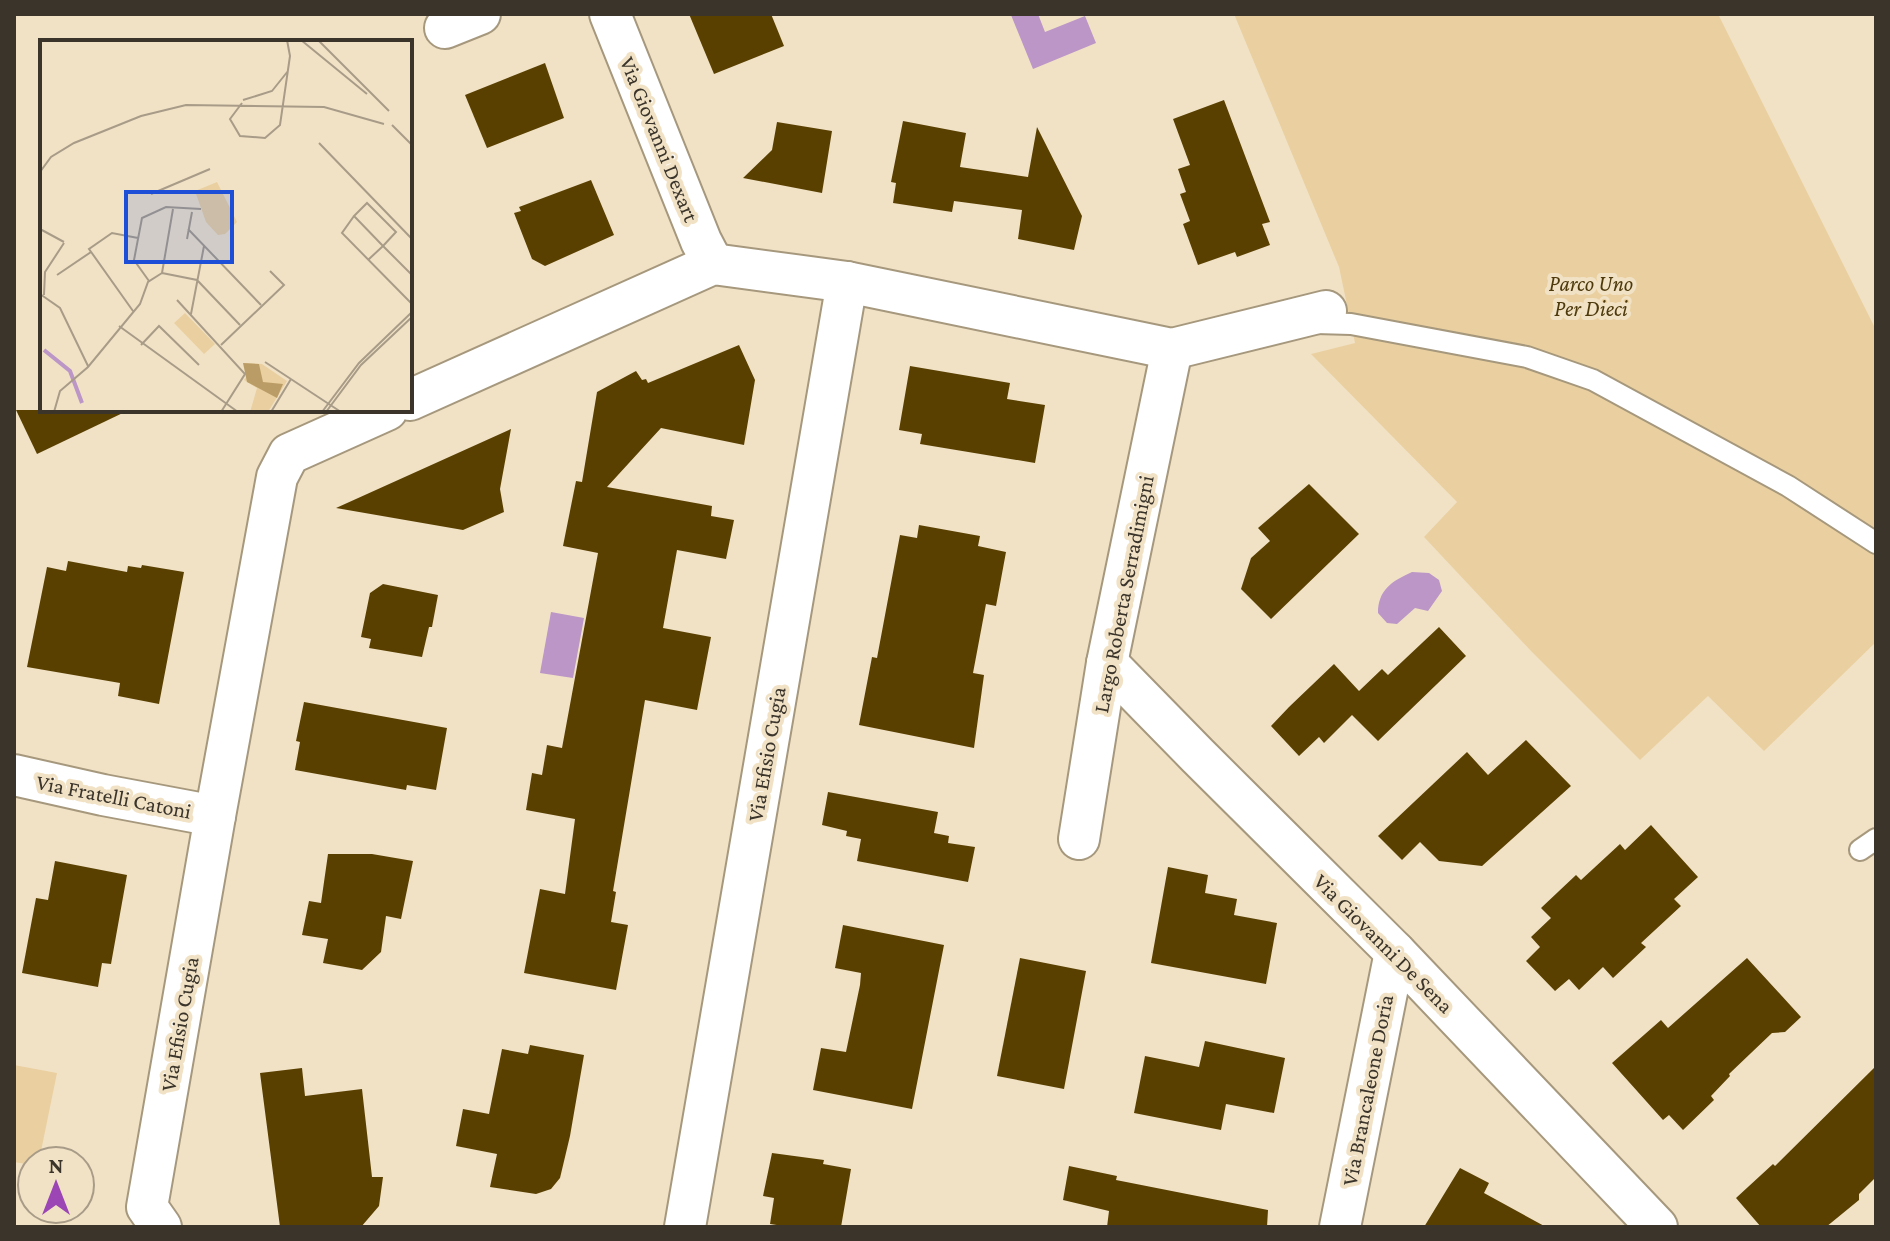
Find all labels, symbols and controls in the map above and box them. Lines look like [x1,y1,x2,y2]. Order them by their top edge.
inset map [40,40,412,412]
street label: Via Giovanni Dexart [615,53,704,226]
park label: Parco Uno Per Dieci [1549,271,1633,321]
street label: Largo Roberta Serradimigni [1088,473,1159,715]
street label: Via Efisio Cugia [742,685,791,823]
street label: Via Fratelli Catoni [34,769,194,824]
street label: Via Giovanni De Sena [1309,868,1459,1018]
street label: Via Efisio Cugia [155,955,204,1093]
street label: Via Brancaleone Doria [1337,992,1398,1188]
north arrow [16,1145,96,1225]
text: N [49,1153,64,1178]

